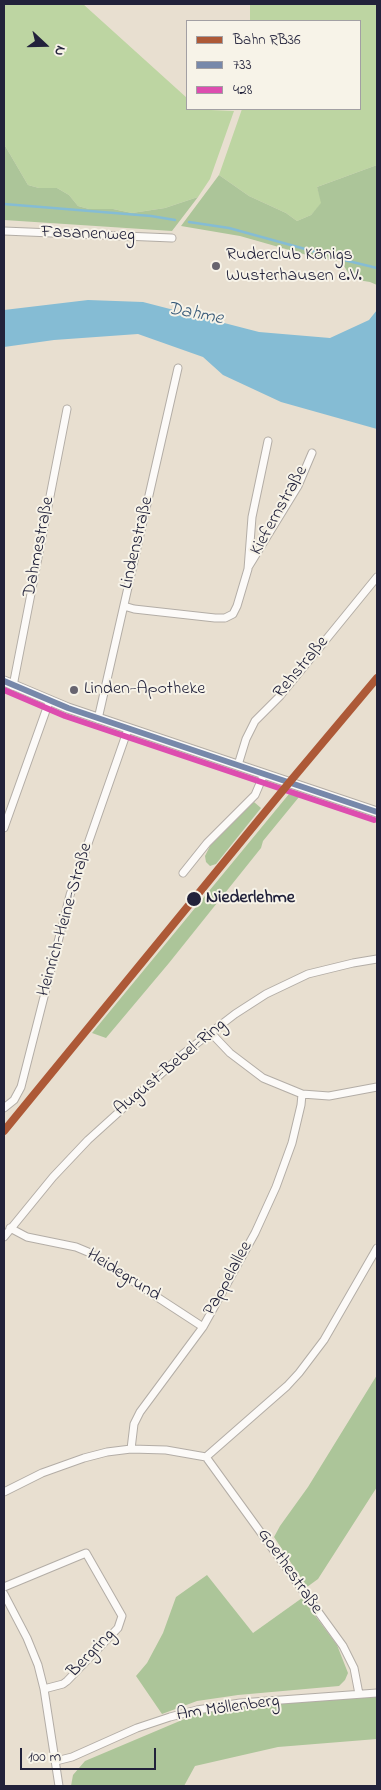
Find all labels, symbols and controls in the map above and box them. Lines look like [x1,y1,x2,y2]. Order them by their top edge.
north arrow [20,20,70,70]
legend [186,20,361,110]
text: Bahn RB36 [233,29,301,51]
text: N [48,42,71,59]
text: 733 [233,54,252,76]
text: 428 [233,79,252,101]
street label: Fasanenweg [41,223,135,247]
place label: Ruderclub Königs Wusterhausen e.V. [226,245,362,288]
marker: Ruderclub Königs Wusterhausen e.V. [210,260,222,272]
water label: Dahme [165,298,225,332]
street label: Kiefernstraße [247,463,313,559]
street label: Dahmestraße [20,495,60,599]
street label: Lindenstraße [117,495,159,591]
street label: Rehstraße [270,633,334,703]
place label: Linden-Apotheke [84,679,205,701]
marker: Linden-Apotheke [68,684,80,696]
street label: Heinrich-Heine-Straße [34,841,98,999]
place label: Niederlehme [206,888,295,910]
marker: Niederlehme [185,890,203,908]
street label: August-Bebel-Ring [111,1015,231,1121]
street label: Pappelallee [200,1238,258,1320]
street label: Heidegrund [82,1245,164,1307]
street label: Goethestraße [252,1525,326,1619]
street label: Bergring [64,1625,120,1683]
street label: Am Möllenberg [175,1691,281,1727]
scale bar [22,1738,159,1770]
text: 100 m [28,1746,61,1768]

